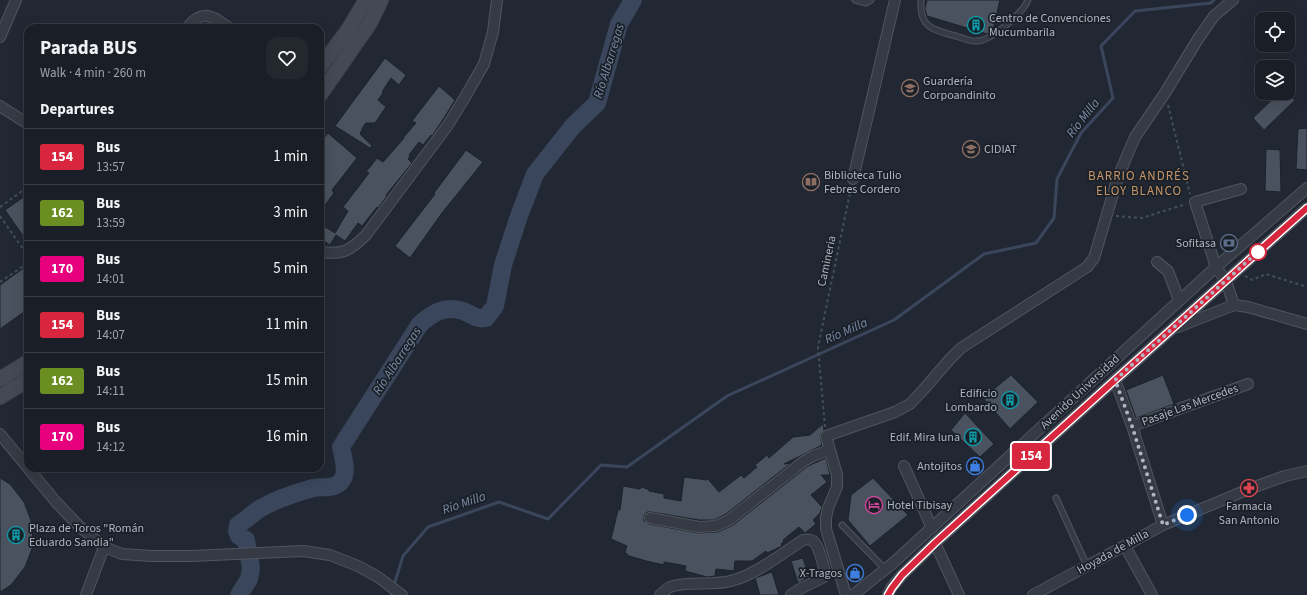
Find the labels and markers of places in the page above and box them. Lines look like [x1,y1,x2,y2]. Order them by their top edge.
place label: Centro de Convenciones Mucumbarila [989,10,1111,41]
building icon: Centro de Convenciones Mucumbarila [966,15,986,35]
place label: Guardería Corpoandinito [923,73,996,104]
school or university icon: Guardería Corpoandinito [900,78,920,98]
school or university icon: CIDIAT [961,139,981,159]
place label: CIDIAT [984,141,1017,158]
place label: Biblioteca Tulio Febres Cordero [824,167,902,198]
library icon: Biblioteca Tulio Febres Cordero [801,172,821,192]
bank icon: Sofitasa [1219,233,1239,253]
place label: Sofitasa [1176,235,1216,252]
unlabelled marker [1249,243,1267,261]
place label: Edificio Lombardo [945,385,997,416]
building icon: Edificio Lombardo [1000,390,1020,410]
building icon: Edif. Mira luna [963,427,983,447]
place label: Edif. Mira luna [890,429,960,446]
shop icon: Antojitos [965,456,985,476]
place label: Antojitos [917,458,962,475]
pharmacy icon: Farmacia San Antonio [1239,478,1259,498]
hotel icon: Hotel Tibisay [864,495,884,515]
place label: Hotel Tibisay [887,497,952,514]
place label: Farmacia San Antonio [1219,498,1279,529]
place label: Plaza de Toros "Román Eduardo Sandia" [29,520,144,551]
building icon: Plaza de Toros "Román Eduardo Sandia" [6,525,26,545]
shop icon: X-Tragos [845,563,865,583]
place label: X-Tragos [800,565,842,582]

